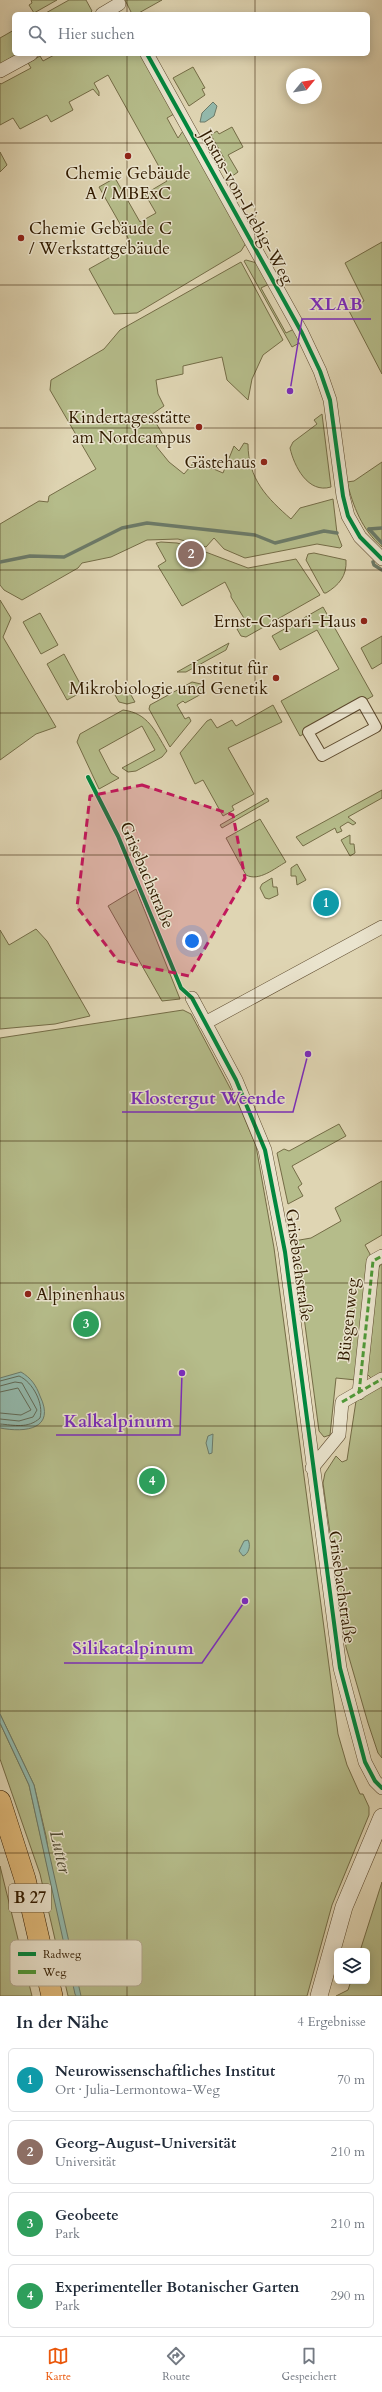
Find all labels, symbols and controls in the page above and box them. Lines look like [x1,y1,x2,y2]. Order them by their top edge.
search box [12,12,370,56]
icon: search [26,23,48,45]
text: Hier suchen [58,24,135,44]
north arrow [286,68,322,104]
street label: Justus-von-Liebig-Weg [193,123,299,289]
marker: Chemie Gebäude A / MBExC [123,151,133,161]
place label: Chemie Gebäude A / MBExC [65,162,191,205]
place label: Chemie Gebäude C / Werkstattgebäude [29,217,172,260]
marker: Chemie Gebäude C / Werkstattgebäude [16,233,26,243]
callout: XLAB [302,289,371,319]
text: XLAB [309,292,363,317]
place label: Kindertagesstätte am Nordcampus [68,406,191,449]
marker: Kindertagesstätte am Nordcampus [194,422,204,432]
place label: Gästehaus [185,451,256,474]
marker: Gästehaus [259,457,269,467]
pin: 2 [178,539,204,569]
place label: Ernst-Caspari-Haus [213,610,356,633]
marker: Ernst-Caspari-Haus [359,616,369,626]
place label: Institut für Mikrobiologie und Genetik [69,657,269,700]
marker: Institut für Mikrobiologie und Genetik [271,673,281,683]
street label: Grisebachstraße [114,818,180,932]
pin: 1 [313,888,339,918]
your location [182,931,202,951]
callout: Klostergut Weende [122,1082,293,1112]
text: Klostergut Weende [130,1086,286,1111]
street label: Grisebachstraße [280,1207,318,1323]
street label: Büsgenweg [332,1276,364,1363]
place label: Alpinenhaus [36,1283,125,1306]
marker: Alpinenhaus [23,1289,33,1299]
pin: 3 [73,1309,99,1339]
callout: Kalkalpinum [56,1405,180,1435]
text: Kalkalpinum [64,1409,173,1434]
pin: 4 [139,1466,165,1496]
street label: Grisebachstraße [323,1529,361,1645]
callout: Silikatalpinum [64,1633,202,1663]
text: Silikatalpinum [72,1636,194,1661]
water label: Lutter [43,1828,77,1877]
road number: B 27 [9,1884,51,1912]
legend [10,1940,142,1986]
text: Radweg [43,1947,82,1962]
map controls [334,1948,370,1984]
button: layers [334,1948,370,1984]
text: Weg [42,1965,67,1980]
text: In der Nähe [16,2011,109,2034]
text: 4 Ergebnisse [297,2013,366,2031]
text: Neurowissenschaftliches Institut [55,2061,275,2081]
text: 1 [27,2071,33,2089]
text: 70 m [337,2071,365,2089]
text: Ort · Julia-Lermontowa-Weg [55,2081,220,2099]
text: Georg-August-Universität [55,2133,236,2153]
text: 2 [27,2143,33,2161]
text: 210 m [331,2143,365,2161]
text: Universität [55,2153,116,2171]
text: Geobeete [55,2205,119,2225]
text: 3 [27,2215,33,2233]
text: 210 m [331,2215,365,2233]
text: Park [55,2225,80,2243]
text: Experimenteller Botanischer Garten [55,2277,299,2297]
text: 4 [27,2287,33,2305]
text: 290 m [331,2287,365,2305]
text: Park [55,2297,80,2315]
tab: Karte [46,2345,71,2384]
tab: Route [162,2345,190,2384]
tab: Gespeichert [282,2345,336,2384]

